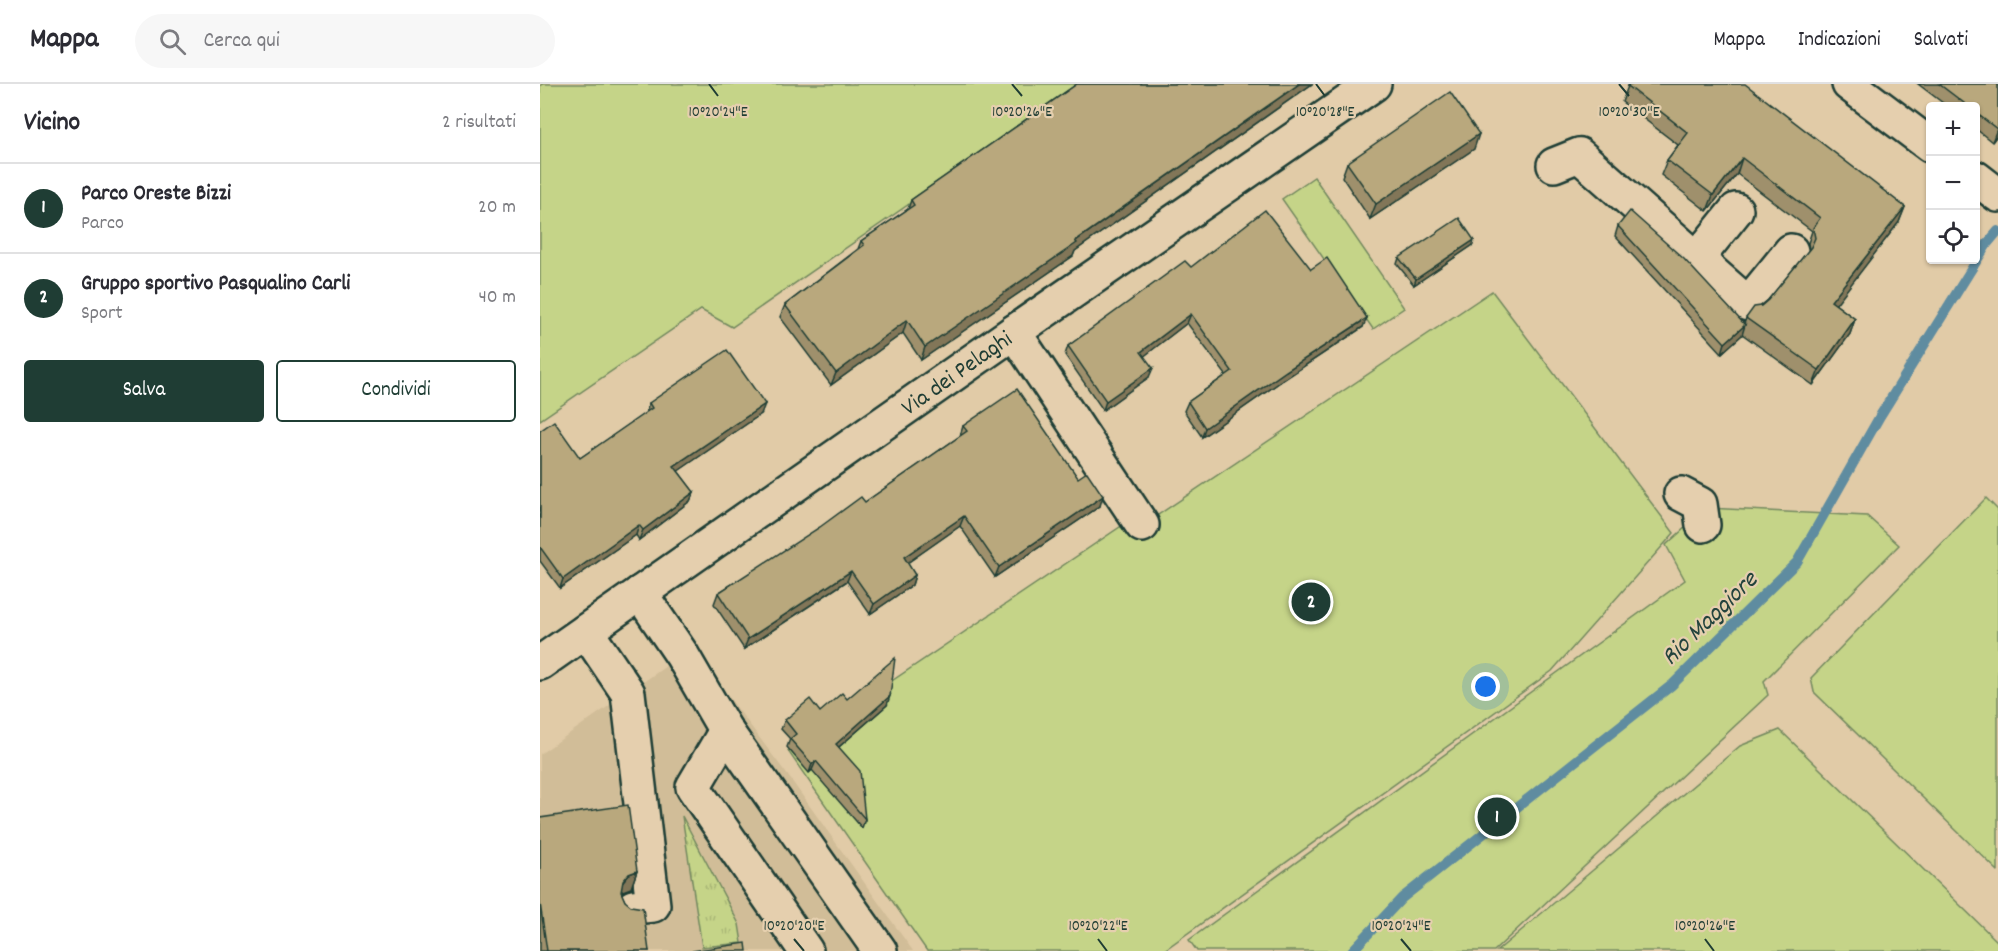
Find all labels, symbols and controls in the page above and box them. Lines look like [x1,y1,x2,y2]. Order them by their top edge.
search box [135,14,555,68]
text: Mappa [30,21,99,61]
icon: search [156,25,189,58]
text: Cerca qui [204,26,280,57]
text: Mappa [1713,26,1765,56]
text: Indicazioni [1798,26,1881,56]
text: Salvati [1914,26,1968,56]
text: 10°20'24"E [689,102,748,124]
text: 10°20'26"E [992,102,1052,124]
text: 10°20'28"E [1296,102,1355,124]
text: 10°20'30"E [1599,102,1660,124]
map controls [1926,102,1980,264]
button: + [1926,102,1980,156]
text: Vicino [24,105,80,142]
text: 2 risultati [442,109,516,137]
button: − [1926,156,1980,210]
text: Parco Oreste Bizzi [81,179,231,210]
text: 1 [41,194,46,222]
text: 20 m [478,194,516,222]
text: Parco [81,210,124,238]
button: locate [1926,210,1980,264]
text: Gruppo sportivo Pasqualino Carli [81,269,350,300]
text: 2 [39,284,48,312]
text: 40 m [478,284,516,312]
text: Sport [81,300,123,328]
street label: Via dei Pelaghi [895,324,1020,425]
button: Salva [24,360,264,422]
button: Condividi [276,360,516,422]
water label: Rio Maggiore [1653,563,1768,675]
pin: 2 [1292,580,1330,624]
your location [1471,672,1500,701]
pin: 1 [1478,794,1516,840]
text: 10°20'20"E [764,916,825,938]
text: 10°20'22"E [1068,916,1128,938]
text: 10°20'24"E [1372,916,1431,938]
text: 10°20'26"E [1675,916,1735,938]

